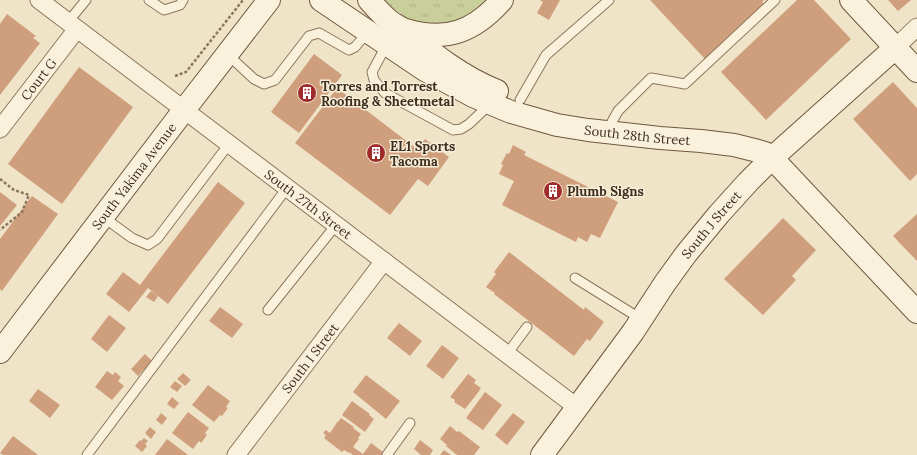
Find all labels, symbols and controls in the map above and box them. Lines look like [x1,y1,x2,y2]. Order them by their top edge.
street label: Court G [17,55,60,104]
place label: Torres and Torrest Roofing & Sheetmetal [321,78,454,110]
building icon: Torres and Torrest Roofing & Sheetmetal [296,82,318,104]
street label: South Yakima Avenue [88,120,180,233]
street label: South 28th Street [583,122,691,149]
place label: EL1 Sports Tacoma [390,138,455,170]
building icon: EL1 Sports Tacoma [365,142,387,164]
street label: South 27th Street [261,166,355,243]
building icon: Plumb Signs [542,180,564,202]
place label: Plumb Signs [567,183,644,200]
street label: South J Street [678,187,745,262]
street label: South I Street [278,320,343,397]

